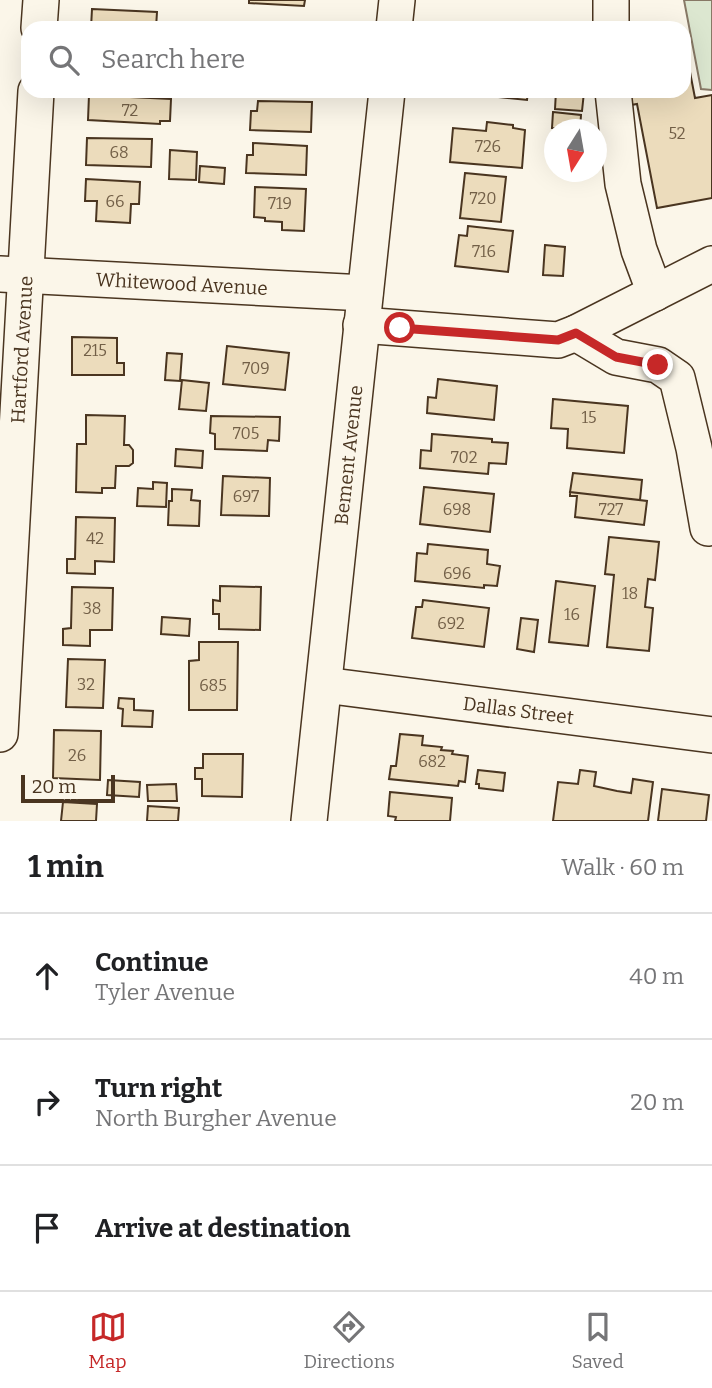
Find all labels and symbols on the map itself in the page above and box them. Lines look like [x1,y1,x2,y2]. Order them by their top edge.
house number: 72 [122,101,138,120]
north arrow [544,119,607,182]
house number: 52 [669,124,685,143]
house number: 726 [475,137,501,156]
house number: 68 [109,143,129,162]
house number: 720 [470,189,496,208]
house number: 66 [106,192,124,211]
house number: 719 [268,194,292,213]
house number: 716 [472,242,496,261]
street label: Whitewood Avenue [95,268,268,300]
street label: Hartford Avenue [6,275,38,424]
route start [384,312,415,343]
house number: 215 [83,341,107,360]
route end [642,349,673,380]
house number: 709 [242,359,270,378]
street label: Bement Avenue [330,384,367,526]
house number: 15 [581,408,597,427]
house number: 705 [233,424,259,443]
house number: 702 [451,448,477,467]
house number: 697 [233,487,259,506]
house number: 698 [443,500,471,519]
house number: 727 [599,500,623,519]
house number: 42 [86,529,104,548]
house number: 696 [443,564,471,583]
house number: 18 [622,584,638,603]
house number: 38 [83,599,101,618]
house number: 16 [564,605,580,624]
house number: 692 [437,614,465,633]
house number: 32 [77,675,95,694]
house number: 685 [199,676,227,695]
street label: Dallas Street [462,692,575,729]
house number: 26 [68,746,86,765]
house number: 682 [418,752,446,771]
scale bar [21,772,116,804]

